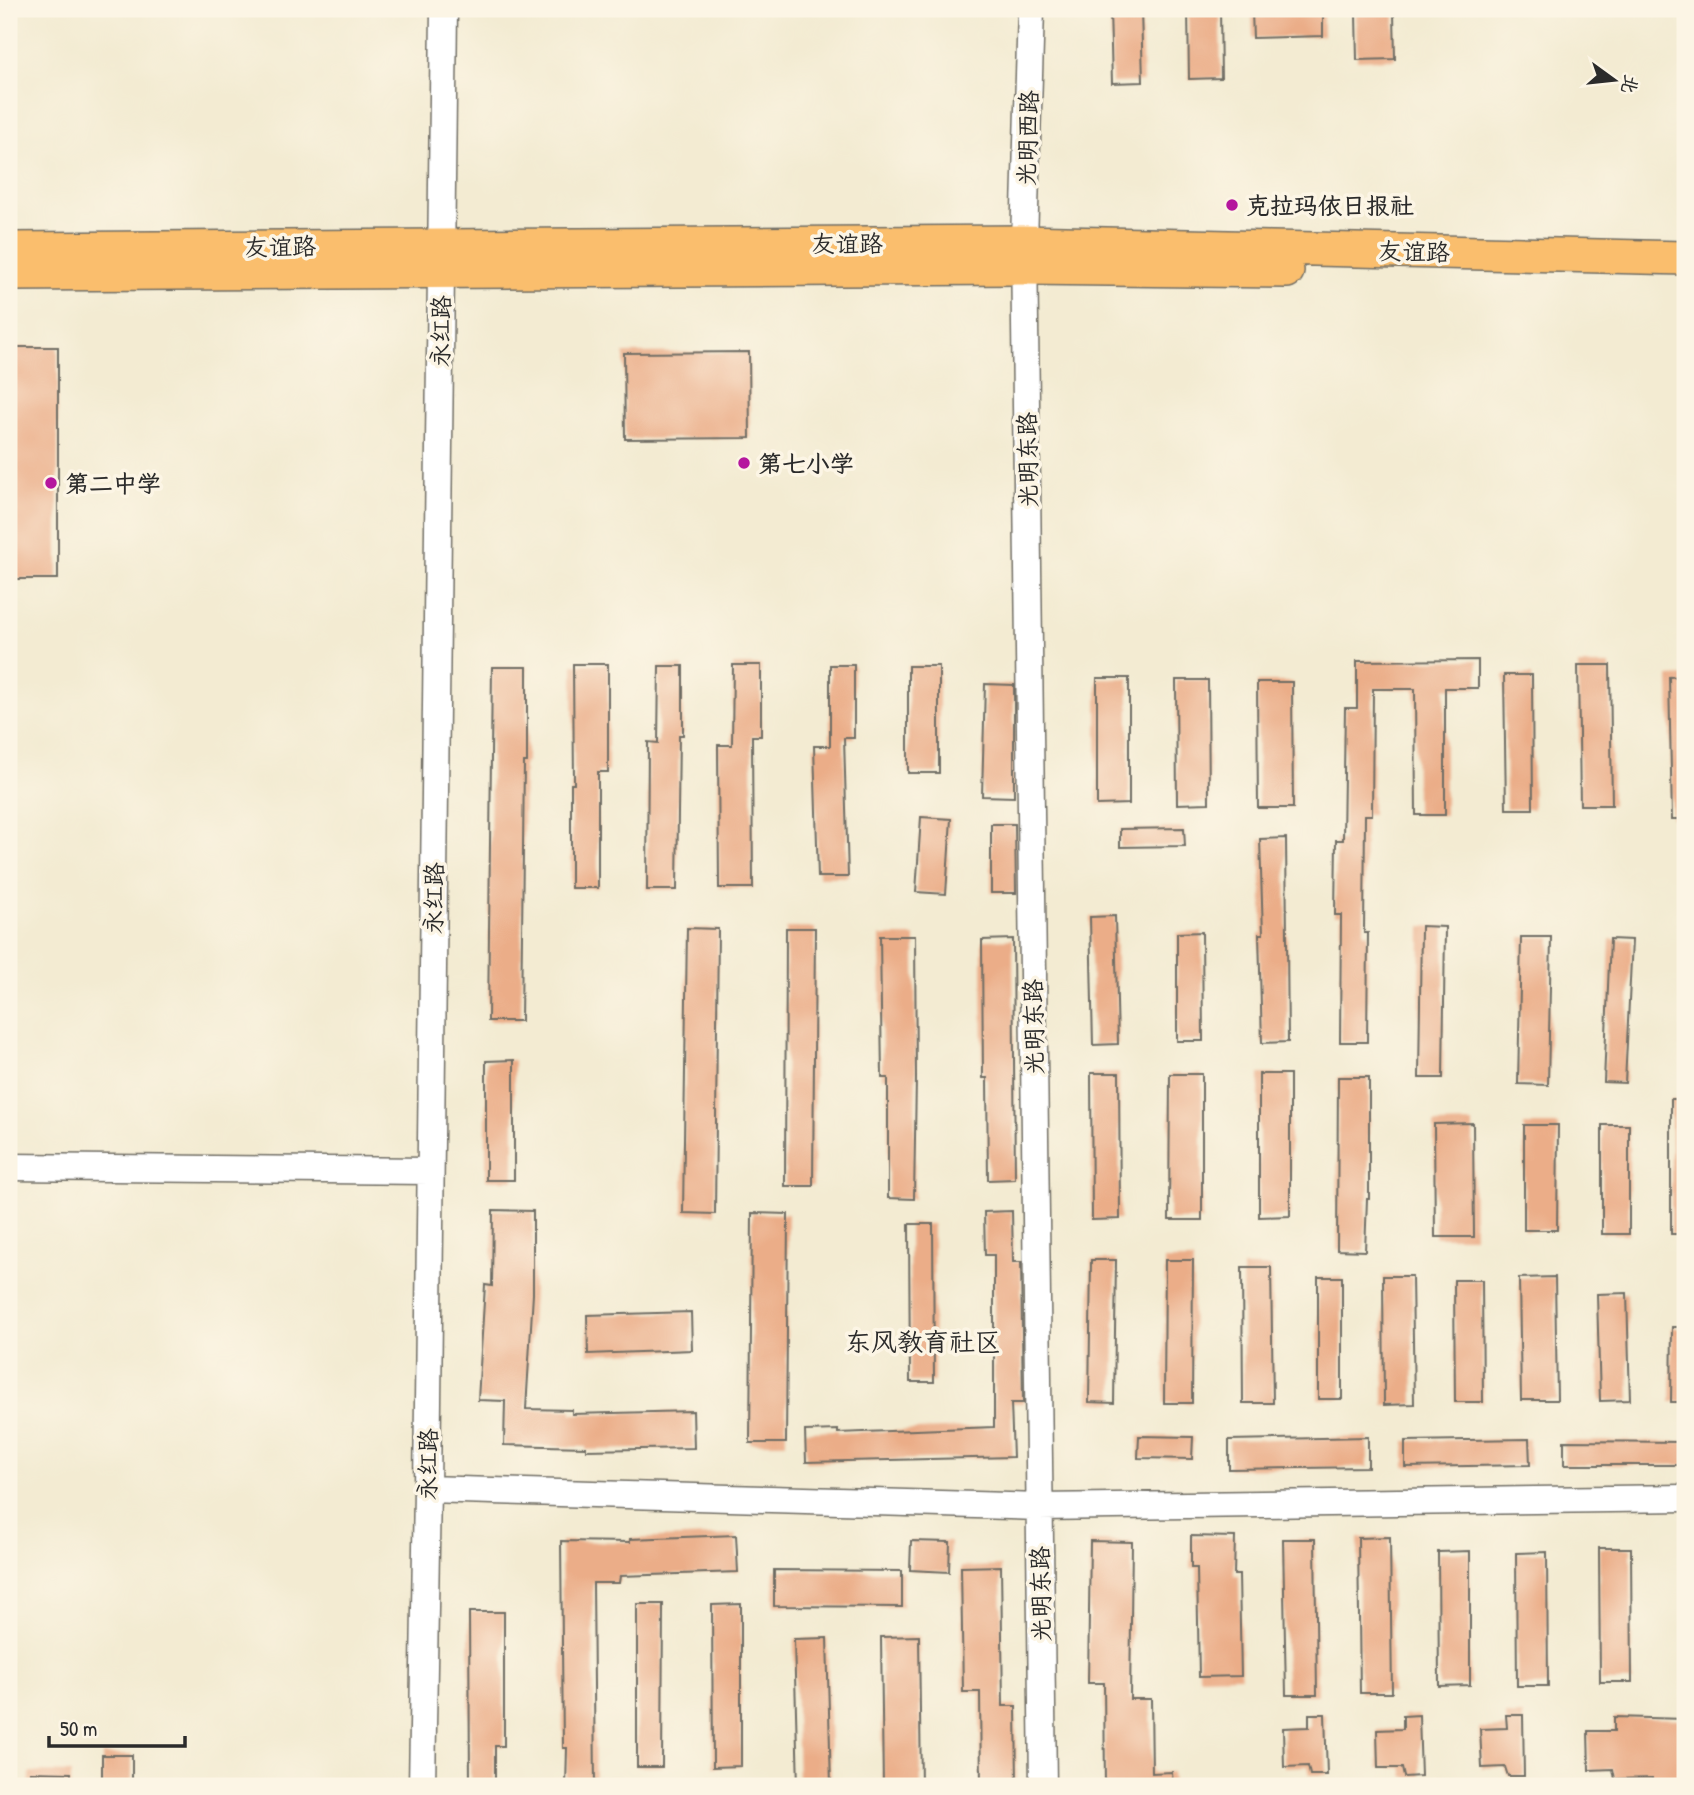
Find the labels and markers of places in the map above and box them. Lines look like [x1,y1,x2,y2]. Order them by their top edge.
place label: 克拉玛依日报社 [1246,189,1414,221]
marker: 克拉玛依日报社 [1224,197,1240,213]
place label: 第七小学 [758,447,854,479]
marker: 第七小学 [736,455,752,471]
place label: 第二中学 [65,467,161,499]
marker: 第二中学 [43,475,59,491]

